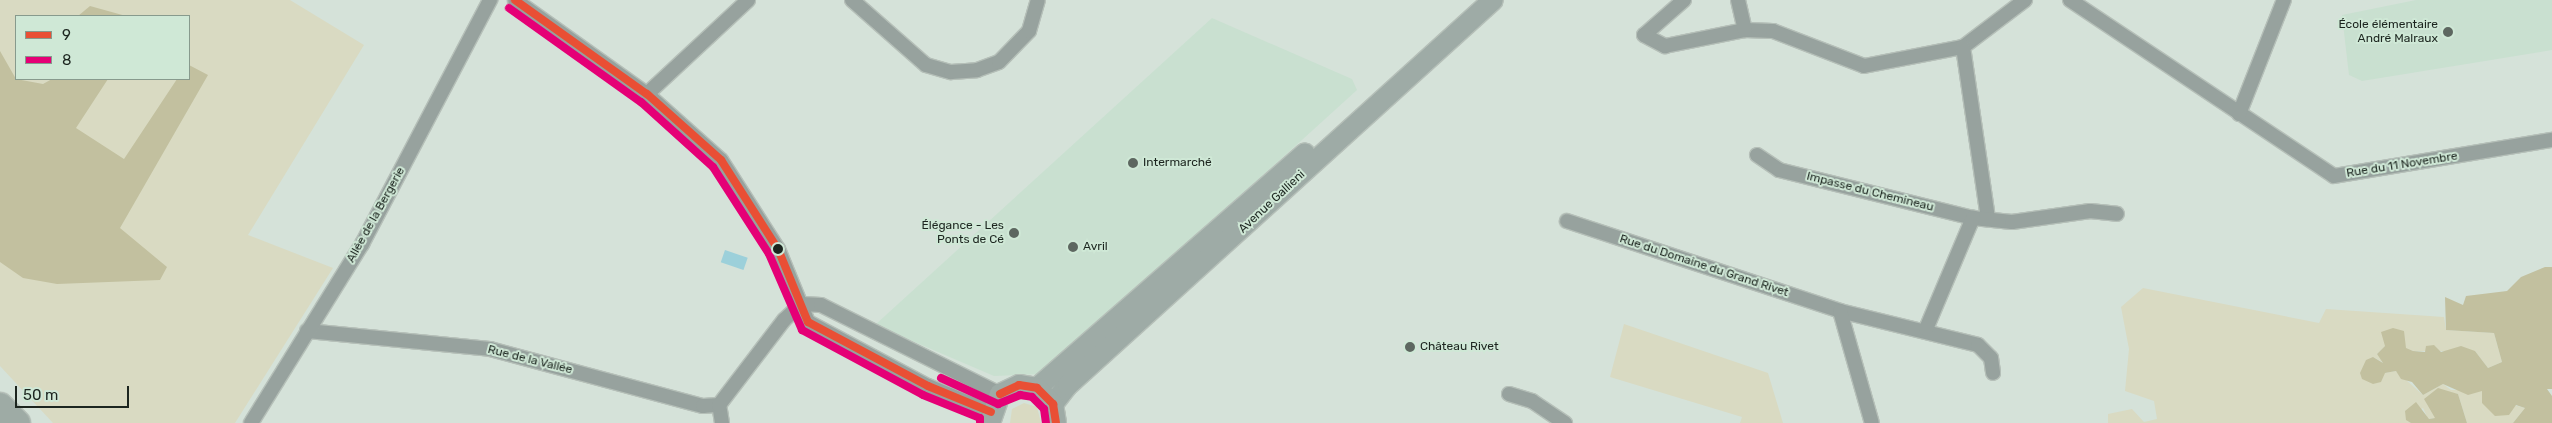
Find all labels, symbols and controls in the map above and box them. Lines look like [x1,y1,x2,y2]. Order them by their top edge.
legend [15,15,190,80]
place label: École élémentaire André Malraux [2338,18,2438,46]
text: 9 [62,26,71,44]
marker: École élémentaire André Malraux [2442,26,2454,38]
text: 8 [62,51,72,69]
street label: Rue du 11 Novembre [2345,149,2459,181]
place label: Intermarché [1143,156,1212,170]
marker: Intermarché [1127,157,1139,169]
street label: Allée de la Bergerie [344,165,408,265]
street label: Avenue Gallieni [1236,168,1308,236]
street label: Impasse du Chemineau [1805,169,1935,215]
place label: Élégance - Les Ponts de Cé [922,219,1004,247]
marker: Élégance - Les Ponts de Cé [1008,227,1020,239]
street label: Rue du Domaine du Grand Rivet [1618,232,1790,300]
place label: Avril [1083,240,1108,254]
marker: Avril [1067,241,1079,253]
unlabelled marker [773,244,783,254]
place label: Château Rivet [1420,340,1499,354]
marker: Château Rivet [1404,341,1416,353]
street label: Rue de la Vallée [486,342,574,378]
scale bar [18,376,131,408]
text: 50 m [23,386,58,404]

